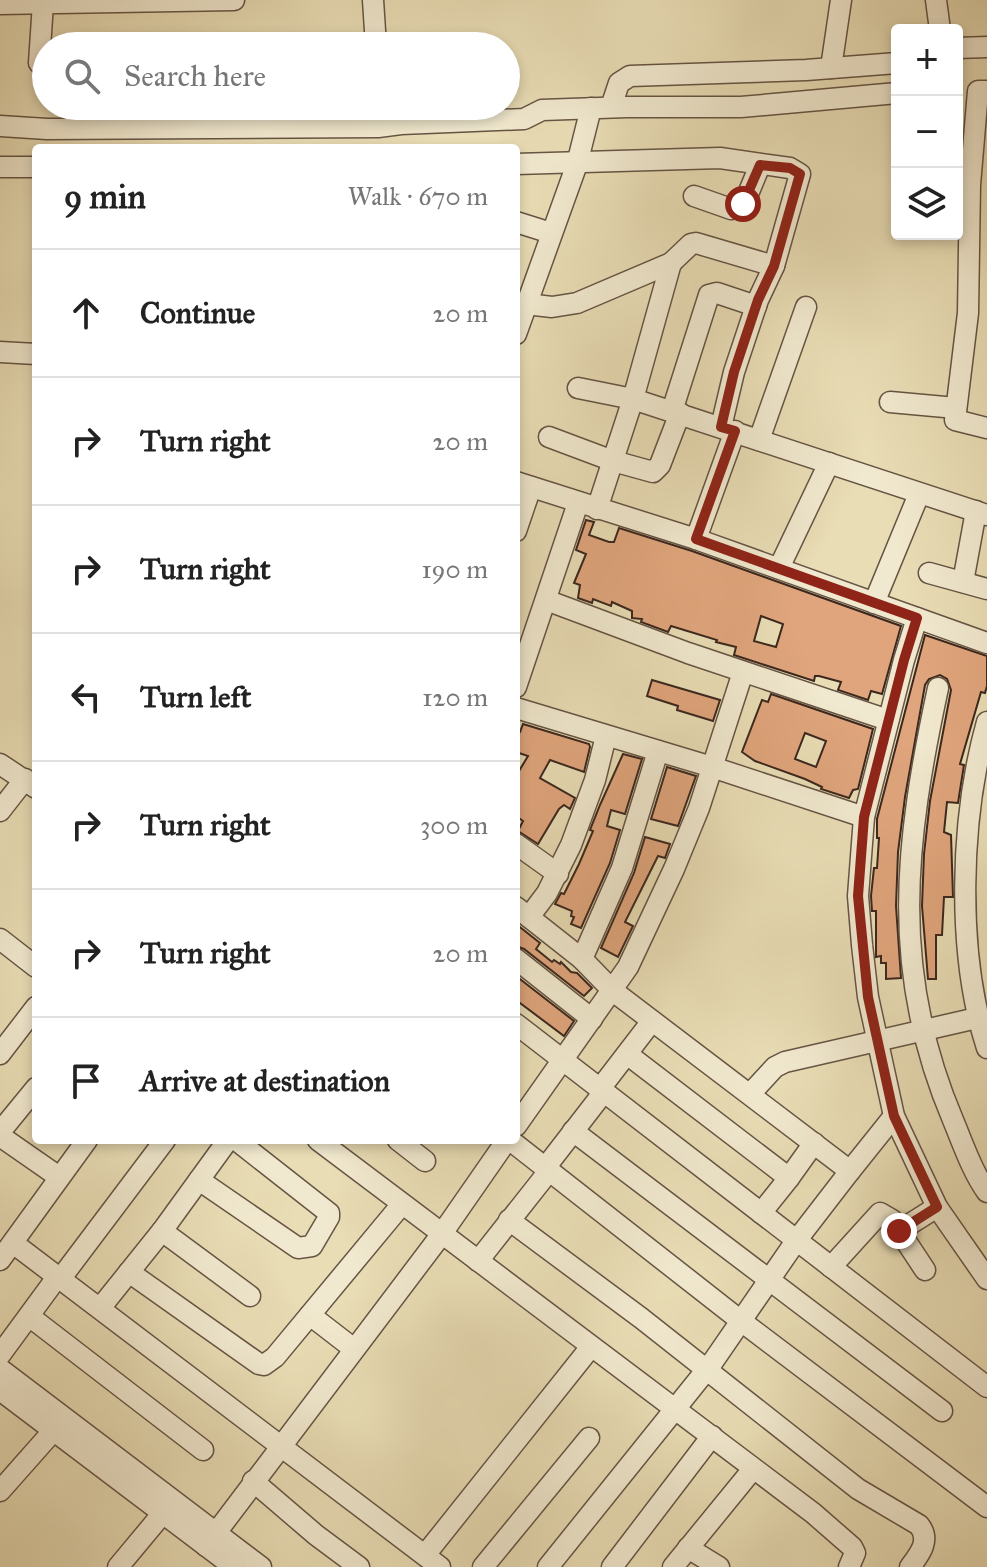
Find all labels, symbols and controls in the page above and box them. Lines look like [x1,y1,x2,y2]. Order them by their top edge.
map controls [891,24,963,240]
button: + [891,24,963,96]
search box [32,32,520,120]
icon: search [60,54,104,98]
text: Search here [124,58,266,94]
button: − [891,96,963,168]
button: layers [891,168,963,240]
text: 9 min [64,176,146,217]
text: Walk · 670 m [348,180,488,212]
route start [725,186,761,222]
icon: ahead [64,291,108,335]
text: Continue [140,295,255,331]
text: 20 m [433,297,488,329]
icon: right [64,419,108,463]
text: Turn right [140,423,271,459]
text: 20 m [433,425,488,457]
icon: right [64,547,108,591]
text: Turn right [140,551,271,587]
text: 190 m [421,553,488,585]
icon: left [64,675,108,719]
text: Turn left [140,679,251,715]
text: 120 m [422,681,488,713]
icon: right [64,803,108,847]
text: Turn right [140,807,271,843]
text: 300 m [420,809,488,841]
icon: right [64,931,108,975]
text: Turn right [140,935,271,971]
text: 20 m [433,937,488,969]
icon: arrive [64,1059,108,1103]
text: Arrive at destination [140,1063,390,1099]
route end [881,1213,917,1249]

